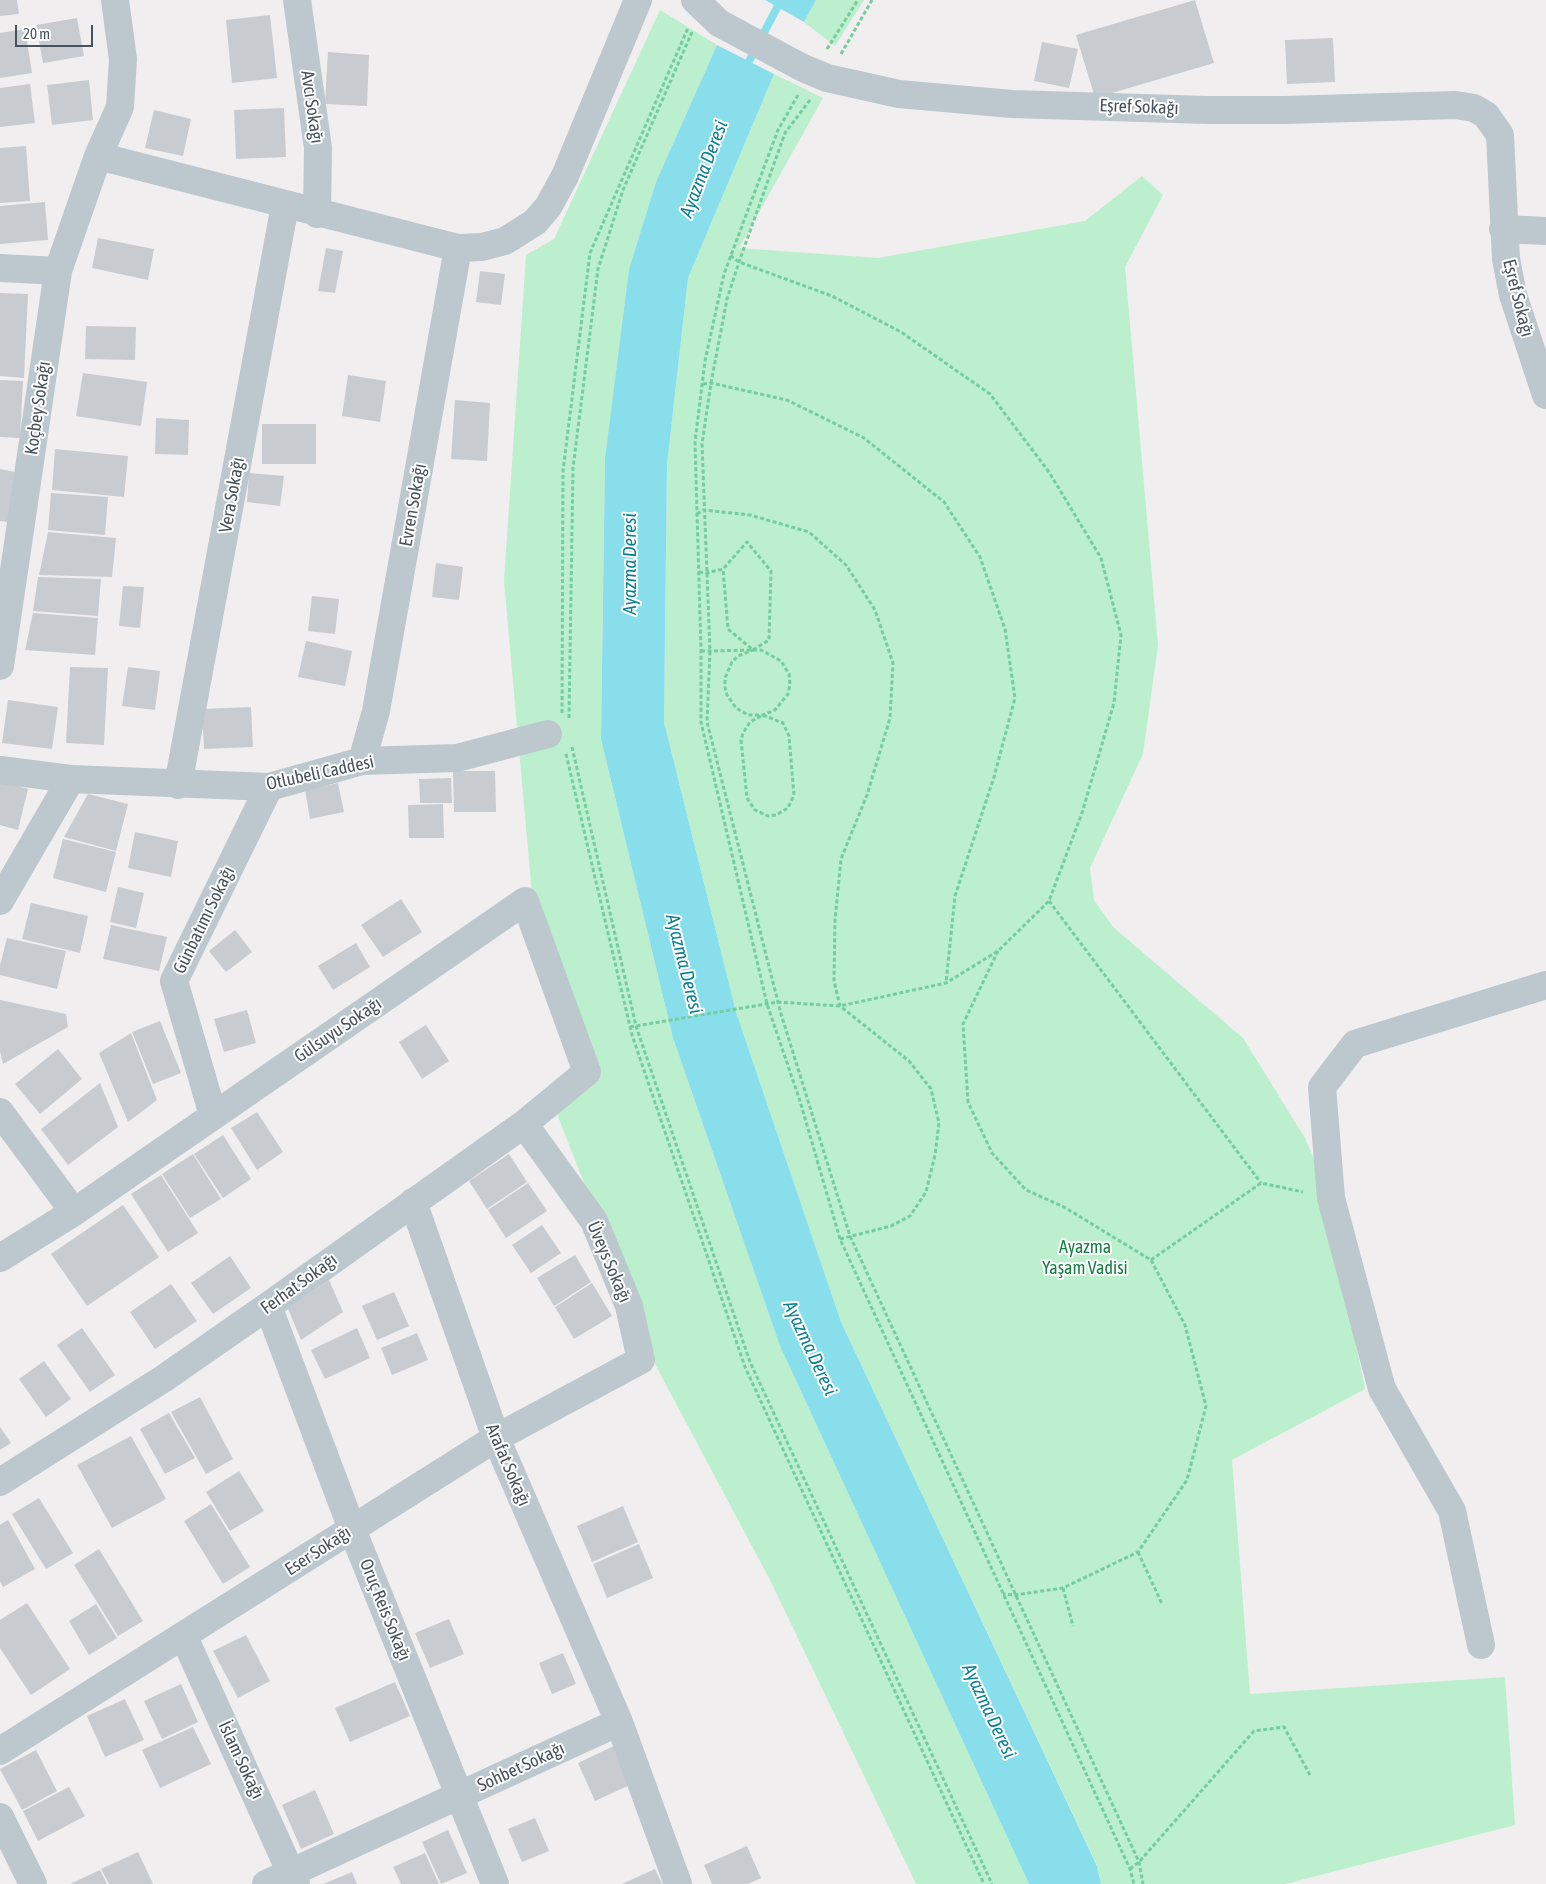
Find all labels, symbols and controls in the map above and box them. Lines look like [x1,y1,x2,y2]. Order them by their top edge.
scale bar [18,15,95,47]
text: 20 m [23,25,50,42]
street label: Avcı Sokağı [296,69,328,145]
street label: Eşref Sokağı [1099,95,1179,119]
water label: Ayazma Deresi [675,117,733,221]
street label: Eşref Sokağı [1498,257,1538,339]
street label: Koçbey Sokağı [21,360,55,456]
street label: Vera Sokağı [215,455,249,535]
street label: Evren Sokağı [395,462,431,548]
water label: Ayazma Deresi [619,513,641,615]
street label: Otlubeli Caddesi [264,751,376,795]
street label: Günbatımı Sokağı [169,863,239,977]
water label: Ayazma Deresi [661,912,707,1016]
street label: Gülsuyu Sokağı [290,993,386,1067]
street label: Üveys Sokağı [582,1218,636,1306]
park label: Ayazma Yaşam Vadisi [1042,1236,1128,1278]
street label: Ferhat Sokağı [257,1249,341,1319]
water label: Ayazma Deresi [778,1297,842,1399]
street label: Arafat Sokağı [481,1421,535,1509]
street label: Eser Sokağı [281,1522,355,1580]
street label: Oruç Reis Sokağı [355,1556,415,1664]
water label: Ayazma Deresi [957,1660,1021,1762]
street label: İslam Sokağı [214,1718,268,1802]
street label: Sohbet Sokağı [474,1737,568,1797]

